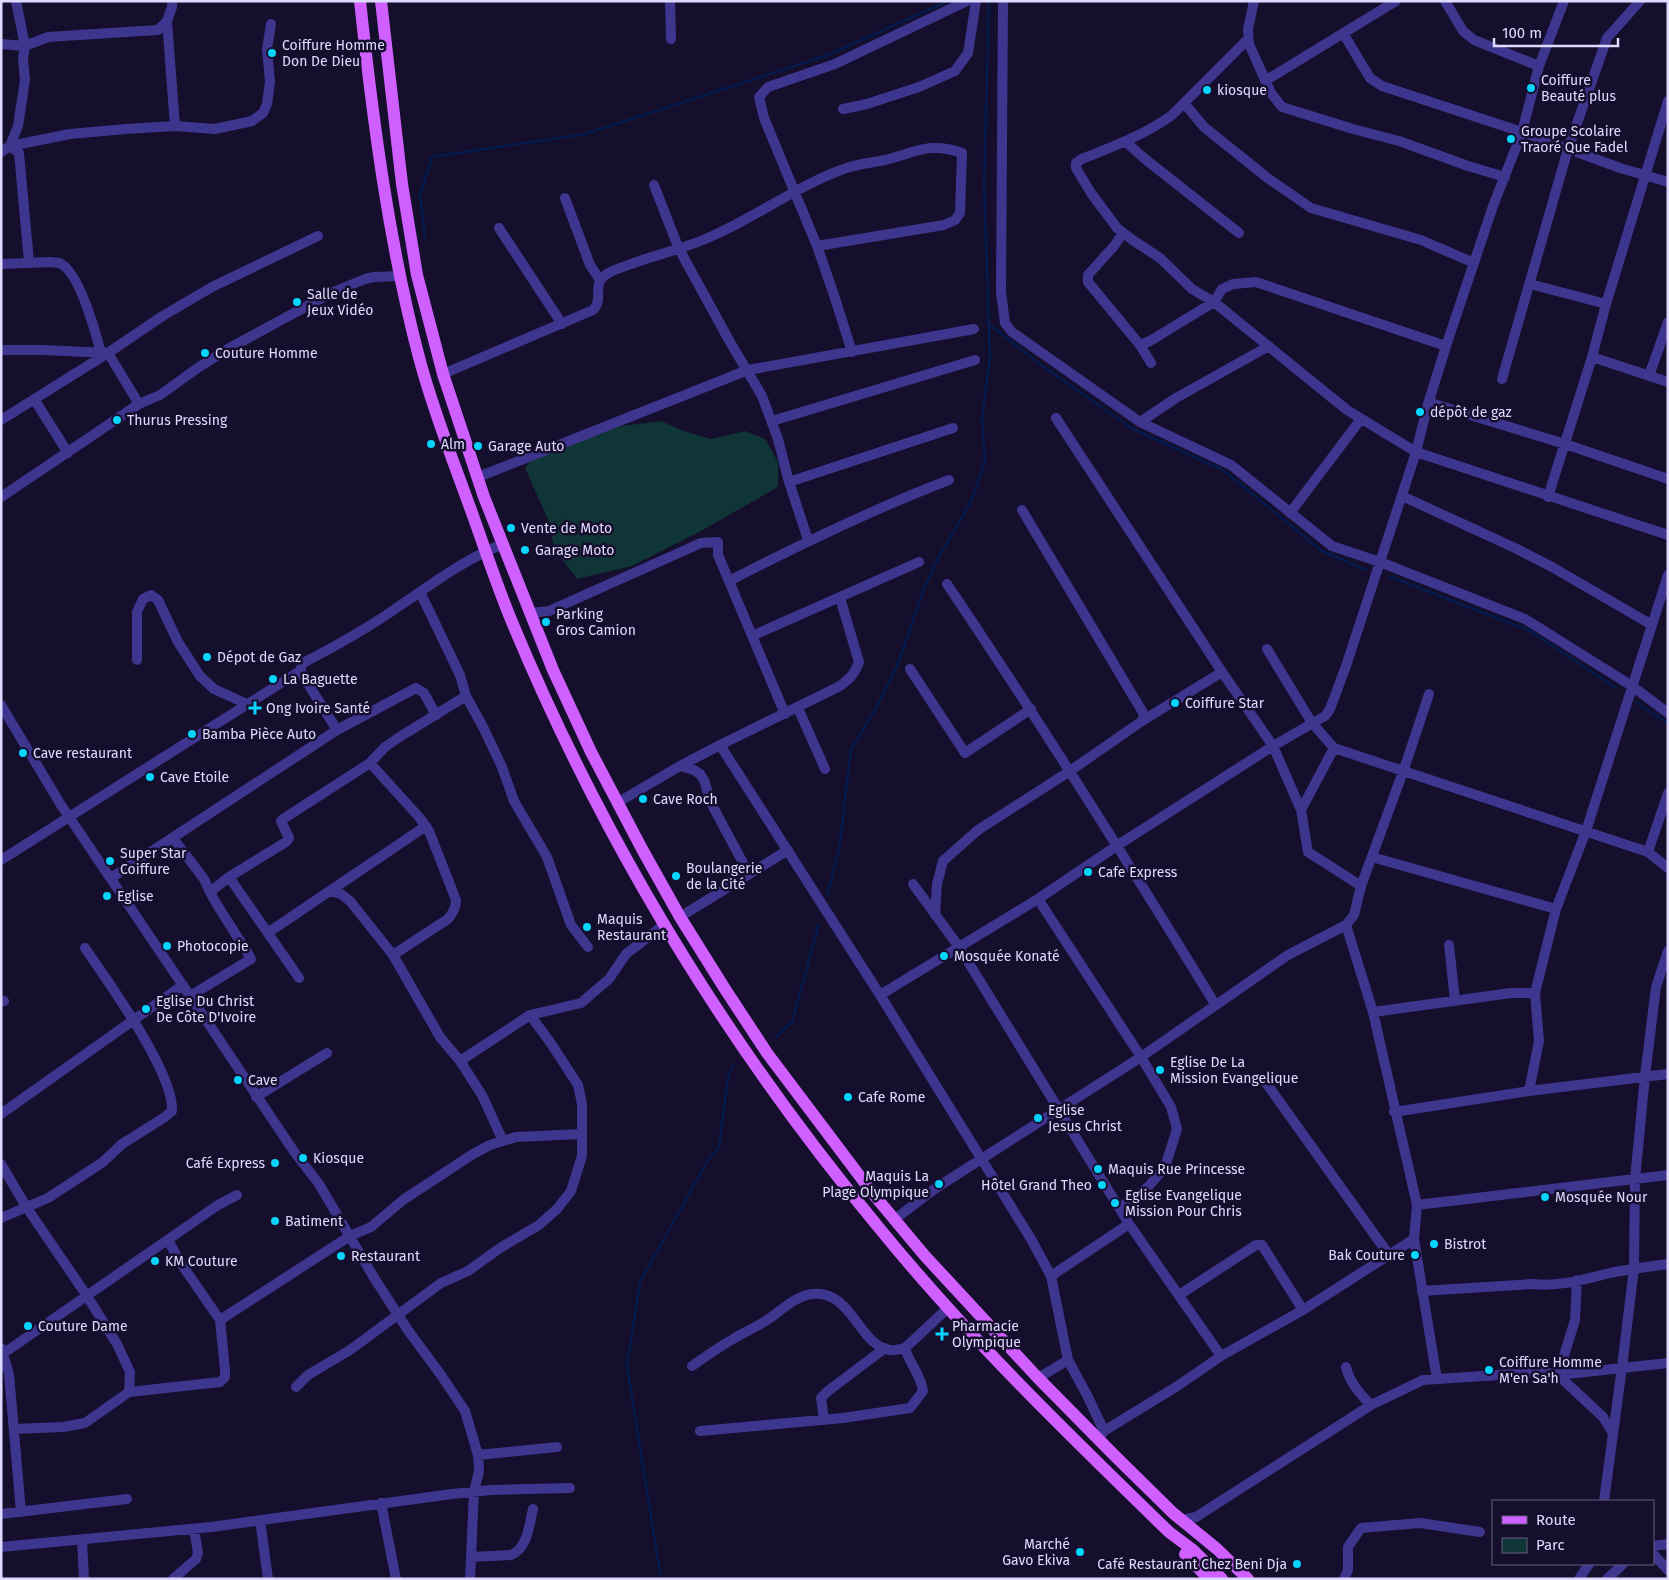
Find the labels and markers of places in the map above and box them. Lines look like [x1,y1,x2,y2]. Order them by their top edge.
place label: Coiffure Homme Don De Dieu [282,37,385,70]
marker: Coiffure Homme Don De Dieu [266,47,278,59]
place label: Coiffure Beauté plus [1541,72,1617,105]
place label: kiosque [1217,82,1267,99]
marker: Coiffure Beauté plus [1525,82,1537,94]
marker: kiosque [1201,84,1213,96]
place label: Groupe Scolaire Traoré Que Fadel [1521,123,1628,156]
marker: Groupe Scolaire Traoré Que Fadel [1505,133,1517,145]
place label: Salle de Jeux Vidéo [307,286,373,319]
marker: Salle de Jeux Vidéo [291,296,303,308]
place label: Couture Homme [215,345,318,362]
marker: Couture Homme [199,347,211,359]
place label: dépôt de gaz [1430,404,1512,421]
marker: dépôt de gaz [1414,406,1426,418]
place label: Thurus Pressing [127,412,228,429]
marker: Thurus Pressing [111,414,123,426]
place label: Alm [441,436,465,453]
marker: Alm [425,438,437,450]
place label: Garage Auto [488,438,564,455]
marker: Garage Auto [472,440,484,452]
place label: Vente de Moto [521,520,612,537]
marker: Vente de Moto [505,522,517,534]
place label: Garage Moto [535,542,614,559]
marker: Garage Moto [519,544,531,556]
place label: Parking Gros Camion [556,606,636,639]
marker: Parking Gros Camion [540,616,552,628]
place label: Dépot de Gaz [217,649,301,666]
marker: Dépot de Gaz [201,651,213,663]
place label: La Baguette [283,671,358,688]
marker: La Baguette [267,673,279,685]
place label: Coiffure Star [1185,695,1265,712]
marker: Coiffure Star [1169,697,1181,709]
place label: Ong Ivoire Santé [266,700,370,717]
marker: Ong Ivoire Santé [248,701,262,715]
place label: Bamba Pièce Auto [202,726,316,743]
marker: Bamba Pièce Auto [186,728,198,740]
place label: Cave restaurant [33,745,133,762]
marker: Cave restaurant [17,747,29,759]
place label: Cave Etoile [160,769,229,786]
marker: Cave Etoile [144,771,156,783]
place label: Cave Roch [653,791,718,808]
marker: Cave Roch [637,793,649,805]
place label: Super Star Coiffure [120,845,187,878]
marker: Super Star Coiffure [104,855,116,867]
place label: Boulangerie de la Cité [686,860,762,893]
place label: Cafe Express [1098,864,1178,881]
marker: Cafe Express [1082,866,1094,878]
marker: Boulangerie de la Cité [670,870,682,882]
place label: Eglise [117,888,154,905]
marker: Eglise [101,890,113,902]
place label: Maquis Restaurant [597,911,667,944]
marker: Maquis Restaurant [581,921,593,933]
place label: Photocopie [177,938,249,955]
marker: Photocopie [161,940,173,952]
place label: Mosquée Konaté [954,948,1060,965]
marker: Mosquée Konaté [938,950,950,962]
place label: Eglise Du Christ De Côte D'Ivoire [156,993,256,1026]
marker: Eglise Du Christ De Côte D'Ivoire [140,1003,152,1015]
place label: Eglise De La Mission Evangelique [1170,1054,1298,1087]
marker: Eglise De La Mission Evangelique [1154,1064,1166,1076]
place label: Cave [248,1072,278,1089]
marker: Cave [232,1074,244,1086]
place label: Cafe Rome [858,1089,925,1106]
marker: Cafe Rome [842,1091,854,1103]
place label: Eglise Jesus Christ [1048,1102,1123,1135]
marker: Eglise Jesus Christ [1032,1112,1044,1124]
place label: Kiosque [313,1150,364,1167]
marker: Kiosque [297,1152,309,1164]
place label: Café Express [186,1155,265,1172]
marker: Café Express [269,1157,281,1169]
place label: Maquis Rue Princesse [1108,1161,1245,1178]
marker: Maquis Rue Princesse [1092,1163,1104,1175]
place label: Maquis La Plage Olympique [822,1168,929,1201]
place label: Hôtel Grand Theo [981,1177,1092,1194]
marker: Maquis La Plage Olympique [933,1178,945,1190]
marker: Hôtel Grand Theo [1096,1179,1108,1191]
place label: Eglise Evangelique Mission Pour Chris [1125,1187,1242,1220]
place label: Mosquée Nour [1555,1189,1648,1206]
marker: Mosquée Nour [1539,1191,1551,1203]
marker: Eglise Evangelique Mission Pour Chris [1109,1197,1121,1209]
place label: Batiment [285,1213,344,1230]
marker: Batiment [269,1215,281,1227]
place label: Bistrot [1444,1236,1487,1253]
marker: Bistrot [1428,1238,1440,1250]
place label: Bak Couture [1328,1247,1405,1264]
place label: Restaurant [351,1248,421,1265]
marker: Bak Couture [1409,1249,1421,1261]
marker: Restaurant [335,1250,347,1262]
place label: KM Couture [165,1253,238,1270]
marker: KM Couture [149,1255,161,1267]
place label: Couture Dame [38,1318,128,1335]
place label: Pharmacie Olympique [952,1318,1021,1351]
marker: Couture Dame [22,1320,34,1332]
marker: Pharmacie Olympique [936,1328,948,1340]
place label: Coiffure Homme M'en Sa'h [1499,1354,1602,1387]
marker: Coiffure Homme M'en Sa'h [1483,1364,1495,1376]
place label: Marché Gavo Ekiva [1002,1536,1070,1569]
marker: Marché Gavo Ekiva [1074,1546,1086,1558]
place label: Café Restaurant Chez Beni Dja [1097,1556,1287,1573]
marker: Café Restaurant Chez Beni Dja [1291,1558,1303,1570]

